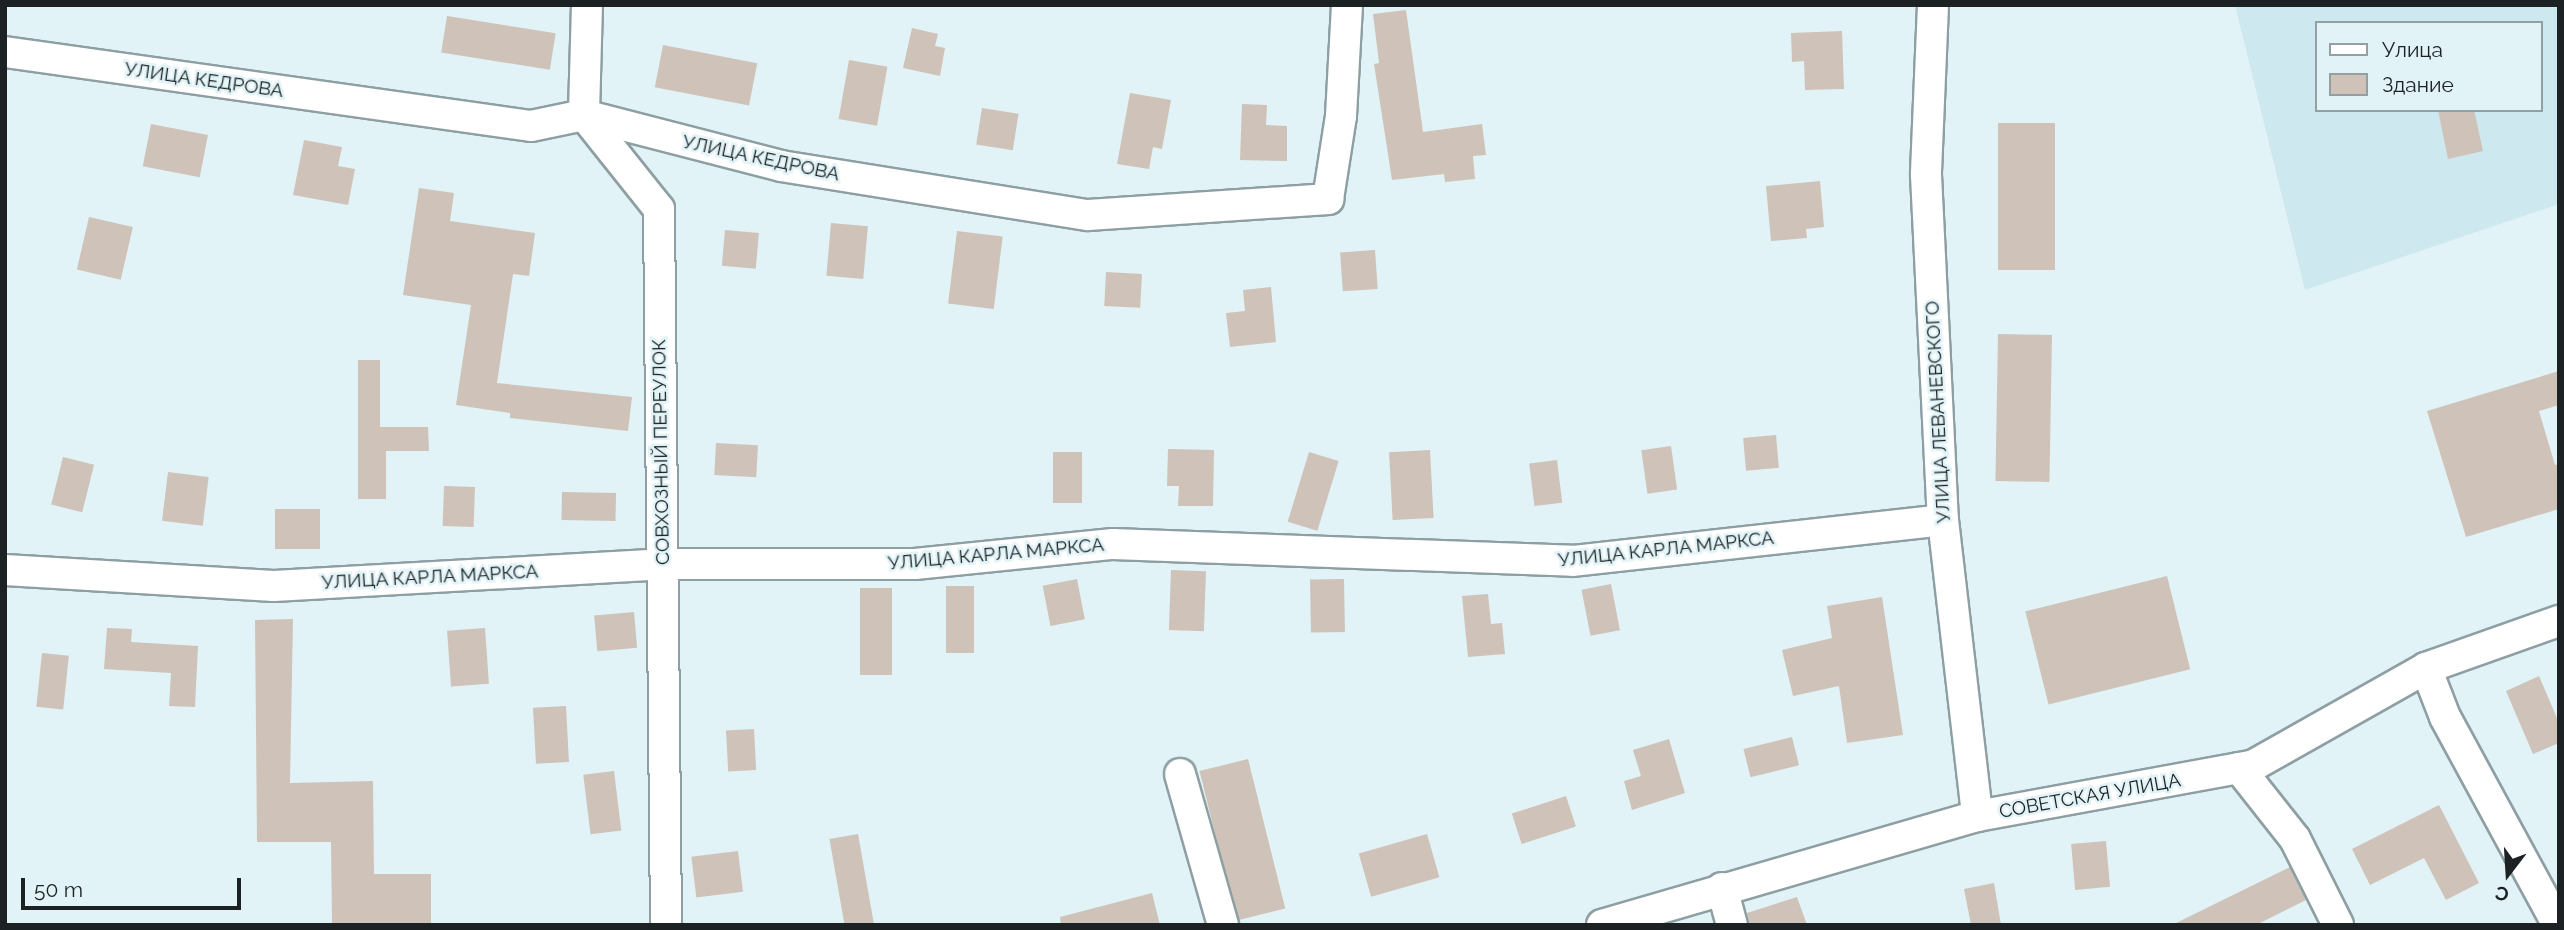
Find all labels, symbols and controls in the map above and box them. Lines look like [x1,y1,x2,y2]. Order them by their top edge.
legend [2316,21,2543,112]
text: Улица [2382,37,2443,62]
street label: УЛИЦА КЕДРОВА [123,58,285,102]
text: Здание [2382,72,2454,97]
street label: УЛИЦА КЕДРОВА [680,130,842,186]
street label: УЛИЦА ЛЕВАНЕВСКОГО [1921,300,1955,524]
street label: СОВХОЗНЫЙ ПЕРЕУЛОК [648,339,674,565]
street label: УЛИЦА КАРЛА МАРКСА [1556,526,1776,572]
street label: УЛИЦА КАРЛА МАРКСА [886,533,1106,575]
street label: УЛИЦА КАРЛА МАРКСА [321,560,539,594]
street label: СОВЕТСКАЯ УЛИЦА [1997,769,2183,823]
north arrow [2473,839,2543,909]
scale bar [24,864,245,908]
text: 50 m [34,877,83,902]
text: С [2492,882,2511,907]

